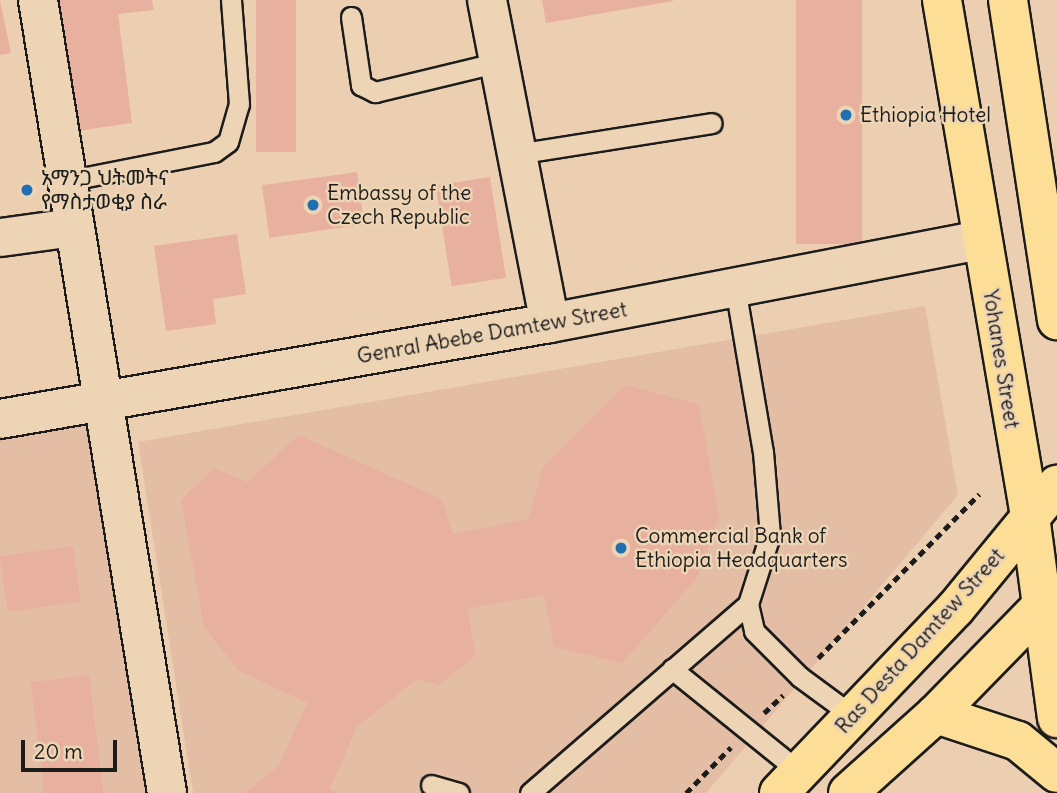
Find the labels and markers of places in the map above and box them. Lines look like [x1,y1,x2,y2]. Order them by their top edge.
place label: Ethiopia Hotel [860,102,991,128]
marker: Ethiopia Hotel [838,107,854,123]
place label: አማንጋ ህትመትና የማስታወቂያ ስራ [41,165,169,215]
place label: Embassy of the Czech Republic [327,180,471,230]
marker: አማንጋ ህትመትና የማስታወቂያ ስራ [19,182,35,198]
marker: Embassy of the Czech Republic [305,197,321,213]
place label: Commercial Bank of Ethiopia Headquarters [635,523,848,573]
marker: Commercial Bank of Ethiopia Headquarters [613,540,629,556]

